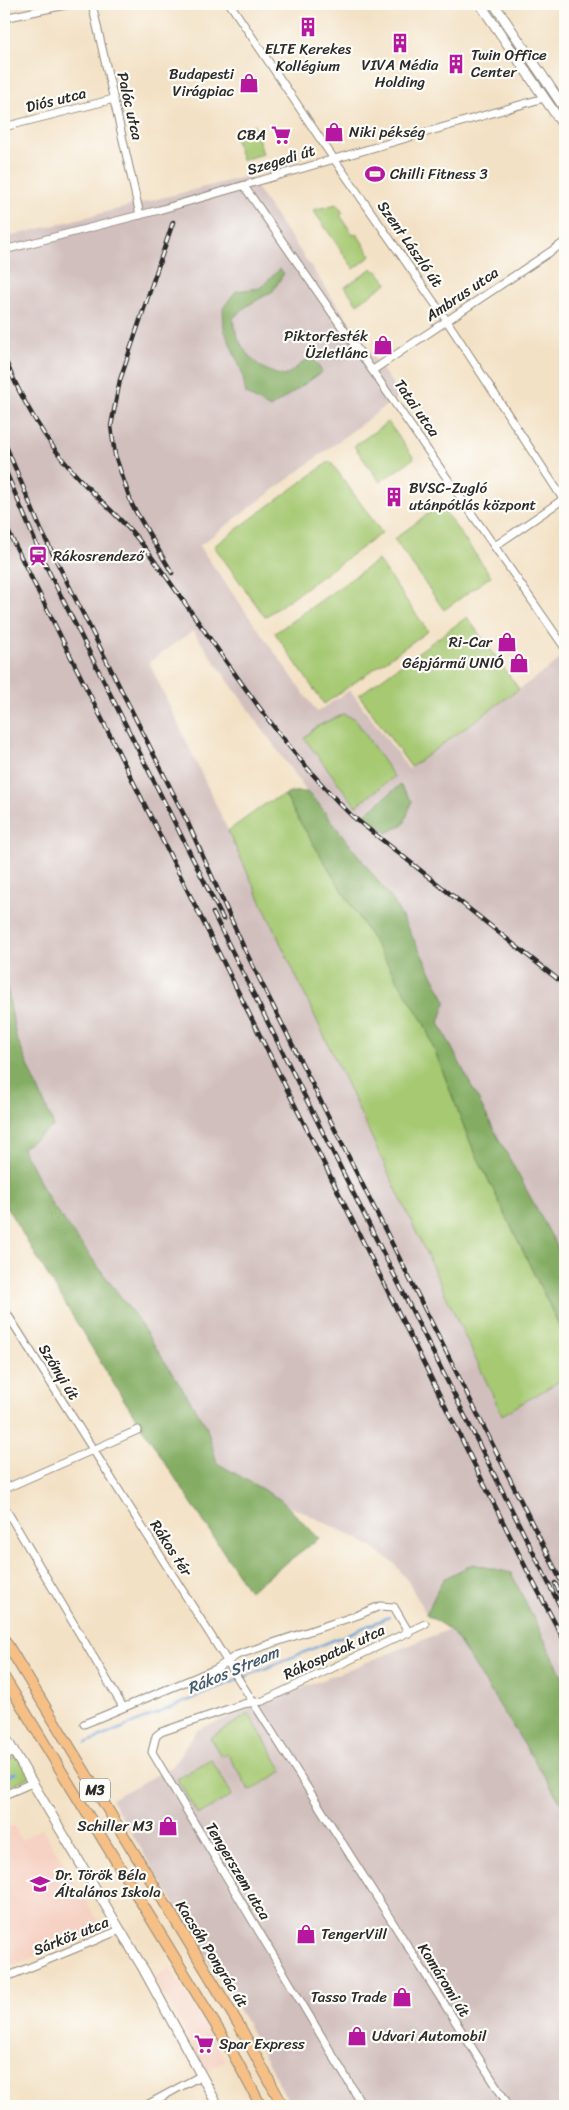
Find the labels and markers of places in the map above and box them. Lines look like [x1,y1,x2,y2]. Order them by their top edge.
building icon: ELTE Kerekes Kollégium [297,16,319,38]
building icon: VIVA Média Holding [389,32,411,54]
place label: ELTE Kerekes Kollégium [265,36,352,79]
place label: Twin Office Center [471,42,547,85]
place label: VIVA Média Holding [362,52,439,95]
building icon: Twin Office Center [445,53,467,75]
place label: Budapesti Virágpiac [169,61,235,104]
shop icon: Budapesti Virágpiac [238,72,260,94]
place label: Niki pékség [349,119,426,145]
shop icon: Niki pékség [323,121,345,143]
place label: CBA [237,122,266,148]
supermarket icon: CBA [270,124,292,146]
place label: Chilli Fitness 3 [390,161,488,187]
sports icon: Chilli Fitness 3 [364,163,386,185]
place label: Piktorfesték Üzletlánc [284,323,369,366]
shop icon: Piktorfesték Üzletlánc [372,334,394,356]
place label: BVSC-Zugló utánpótlás központ [409,475,536,518]
building icon: BVSC-Zugló utánpótlás központ [383,486,405,508]
place label: Rákosrendező [53,543,145,569]
station icon: Rákosrendező [27,545,49,567]
place label: Ri-Car [449,629,493,655]
shop icon: Ri-Car [496,631,518,653]
place label: Gépjármű UNIÓ [402,650,504,676]
shop icon: Gépjármű UNIÓ [508,652,530,674]
place label: Schiller M3 [77,1813,153,1839]
shop icon: Schiller M3 [157,1815,179,1837]
place label: Dr. Török Béla Általános Iskola [54,1862,161,1905]
school or university icon: Dr. Török Béla Általános Iskola [29,1873,51,1895]
place label: TengerVill [321,1921,388,1947]
shop icon: TengerVill [295,1923,317,1945]
place label: Tasso Trade [311,1984,387,2010]
shop icon: Tasso Trade [391,1986,413,2008]
place label: Udvari Automobil [372,2023,487,2049]
shop icon: Udvari Automobil [346,2025,368,2047]
place label: Spar Express [219,2031,305,2057]
supermarket icon: Spar Express [193,2033,215,2055]

